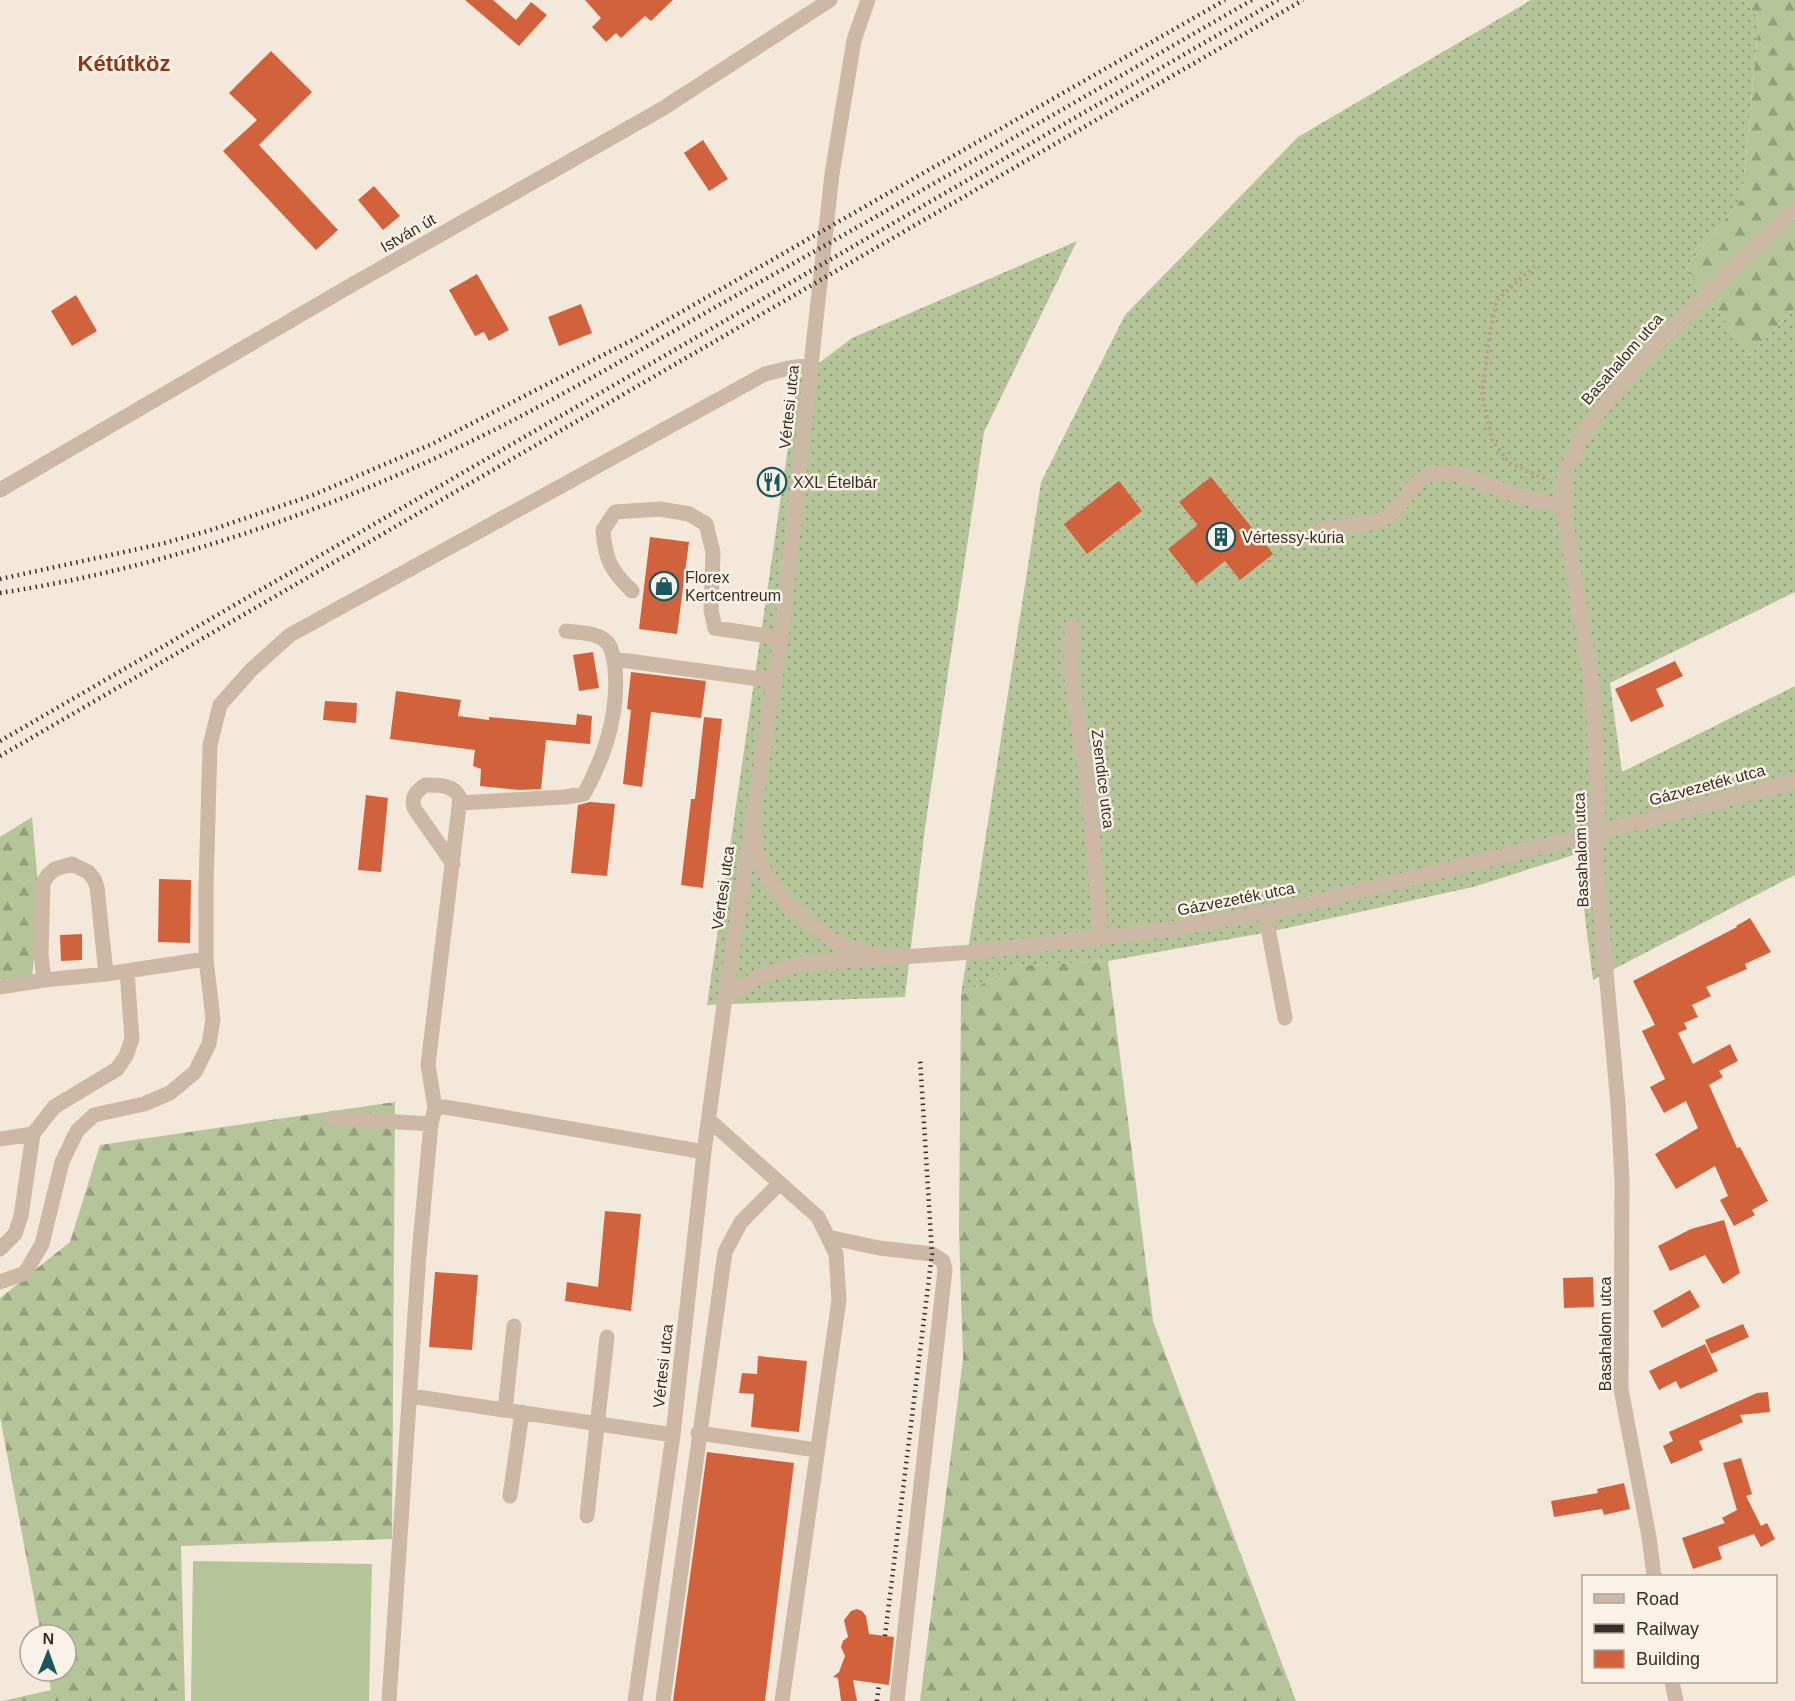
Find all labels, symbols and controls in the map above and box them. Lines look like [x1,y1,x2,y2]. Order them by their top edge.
district label: Kétútköz [78,51,170,76]
street label: István út [378,210,439,255]
street label: Basahalom utca [1578,310,1666,408]
street label: Vértesi utca [776,364,802,450]
restaurant icon: XXL Ételbár [756,466,788,498]
place label: XXL Ételbár [793,473,878,491]
building icon: Vértessy-kúria [1205,521,1237,553]
place label: Vértessy-kúria [1242,529,1344,546]
place label: Florex Kertcentreum [685,569,781,604]
shop icon: Florex Kertcentreum [648,570,680,602]
street label: Zsendice utca [1088,729,1118,830]
street label: Gázvezeték utca [1647,761,1767,809]
street label: Basahalom utca [1570,792,1591,908]
street label: Vértesi utca [709,845,737,931]
street label: Gázvezeték utca [1176,879,1296,919]
street label: Basahalom utca [1597,1277,1614,1391]
street label: Vértesi utca [650,1323,676,1409]
legend [1582,1575,1777,1683]
text: Road [1636,1589,1679,1609]
text: Railway [1636,1619,1699,1639]
north arrow [18,1623,78,1683]
text: N [42,1630,54,1647]
text: Building [1636,1649,1700,1669]

